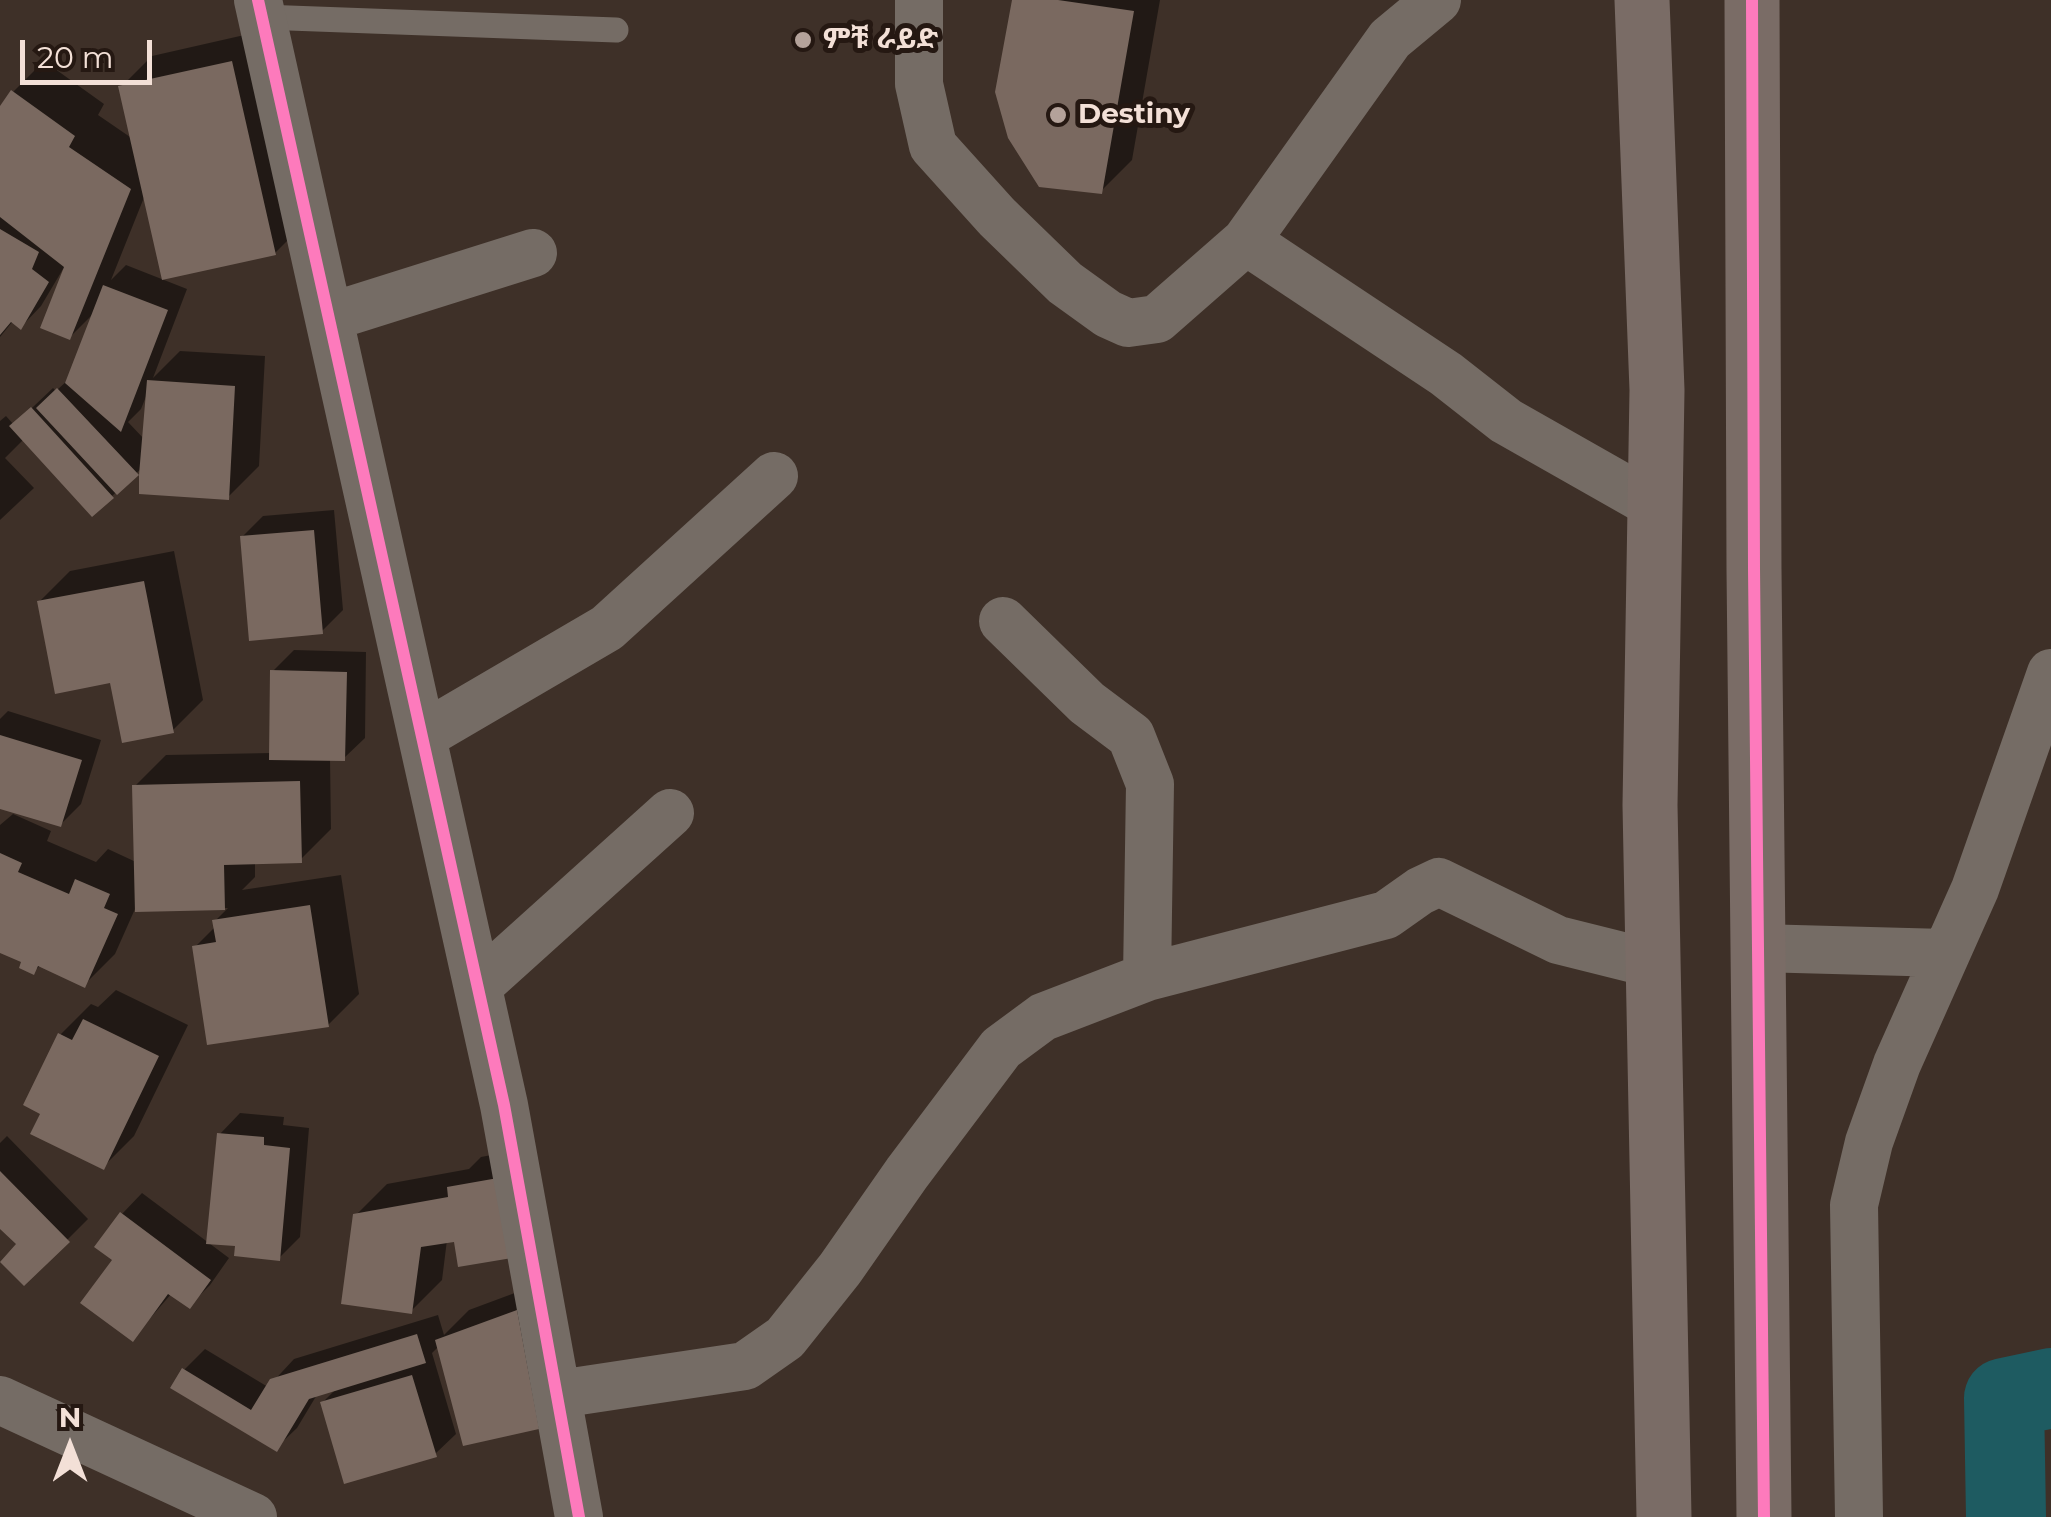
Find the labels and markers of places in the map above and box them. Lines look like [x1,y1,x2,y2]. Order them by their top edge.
place label: ምቹ ራይድ [823,23,938,57]
marker: ምቹ ራይድ [792,29,814,51]
place label: Destiny [1078,98,1190,132]
marker: Destiny [1047,104,1069,126]

